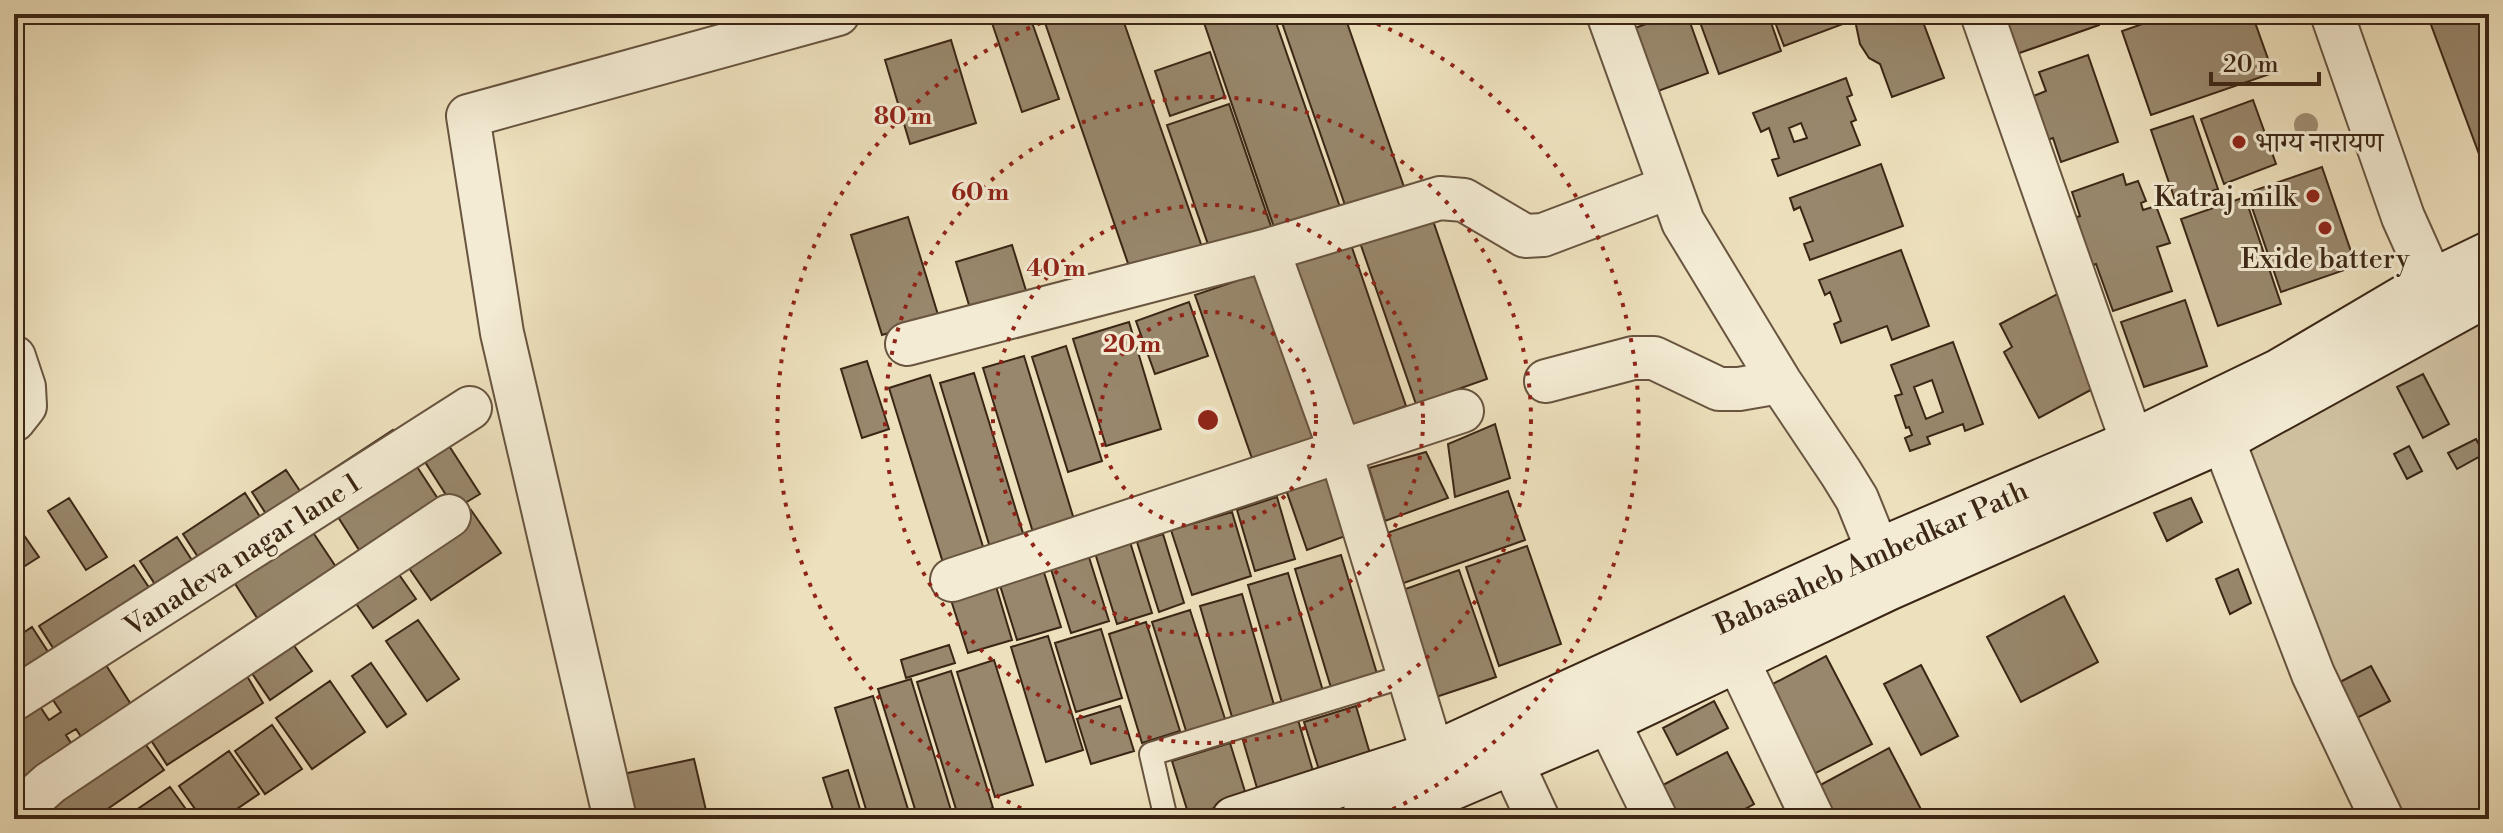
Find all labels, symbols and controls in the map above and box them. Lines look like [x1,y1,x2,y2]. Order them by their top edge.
scale bar [2211,36,2319,86]
text: 20 m [2223,50,2279,80]
text: 80 m [874,102,932,132]
place label: भाग्य नारायण [2255,126,2385,161]
marker: भाग्य नारायण [2230,133,2248,151]
text: 60 m [951,178,1009,208]
place label: Katraj milk [2154,180,2298,215]
marker: Katraj milk [2304,187,2322,205]
marker: Exide battery [2316,219,2334,237]
place label: Exide battery [2240,242,2410,277]
text: 40 m [1026,254,1086,284]
text: 20 m [1103,330,1161,360]
centre of rings [1194,406,1222,434]
street label: Vanadeva nagar lane 1 [117,466,368,645]
street label: Babasaheb Ambedkar Path [1709,473,2034,644]

